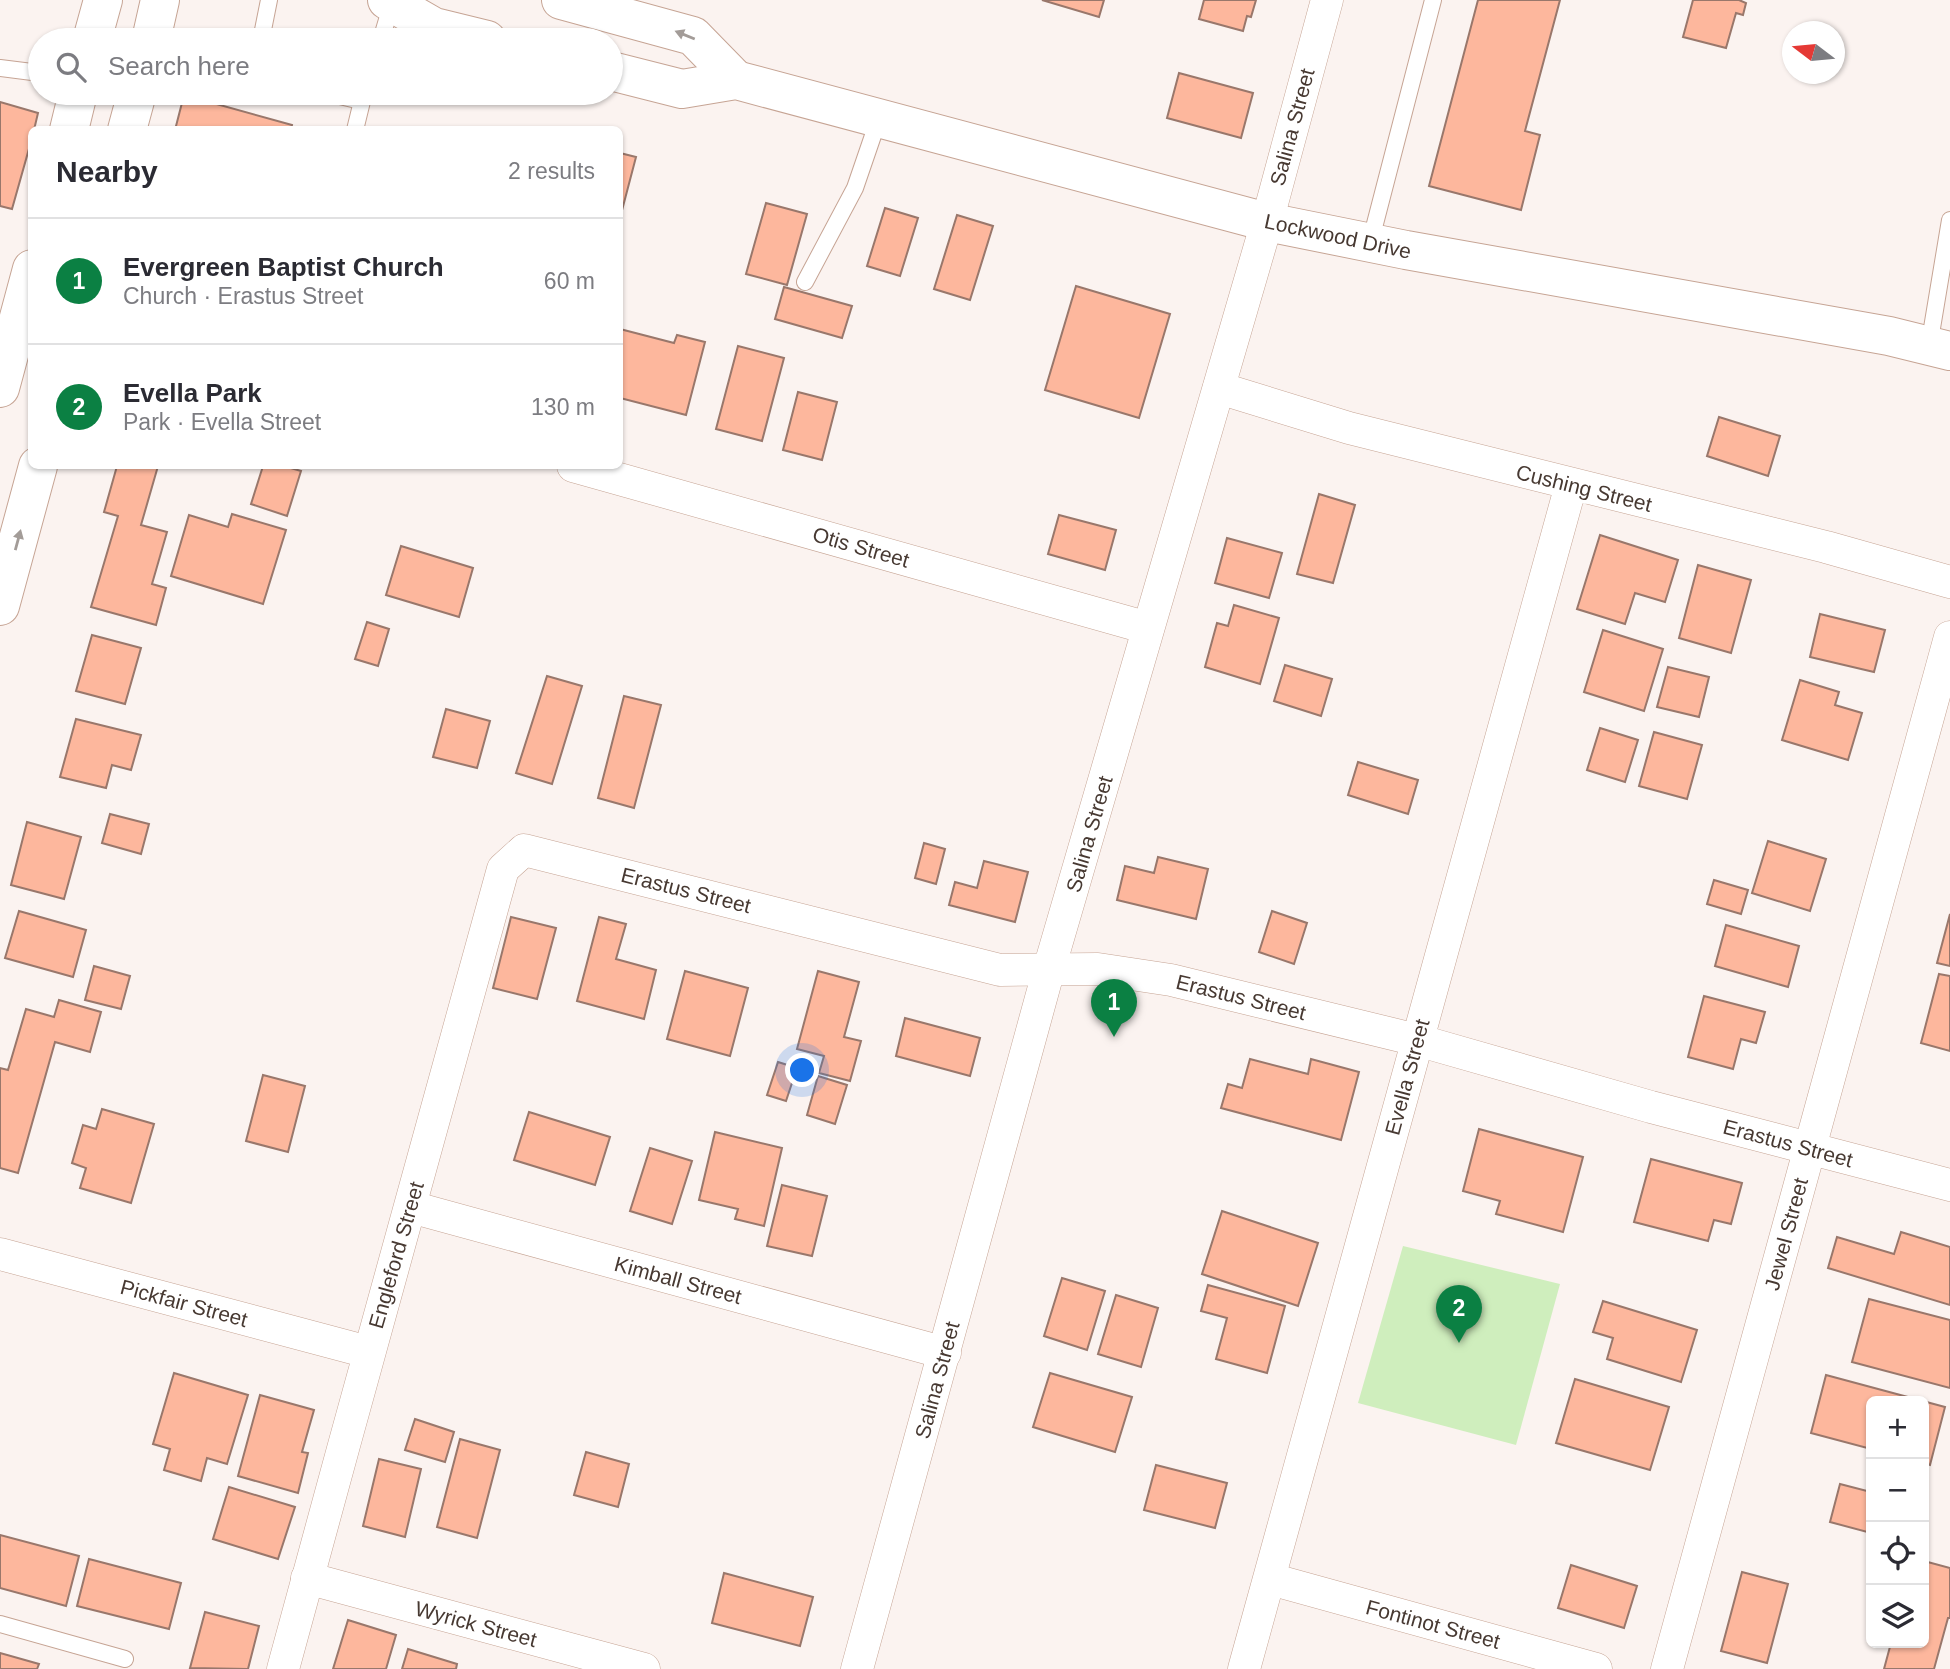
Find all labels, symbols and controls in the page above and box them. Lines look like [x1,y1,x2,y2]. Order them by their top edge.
north arrow [1782,21,1845,84]
search box [28,28,623,105]
one-way arrow [674,30,695,41]
icon: search [52,48,90,86]
text: Search here [108,51,250,81]
street label: Salina Street [1265,66,1319,188]
text: Nearby [56,155,158,188]
text: 2 results [508,158,595,184]
street label: Lockwood Drive [1263,209,1413,263]
text: Evergreen Baptist Church [123,252,444,282]
text: 1 [73,268,85,294]
text: 60 m [544,268,595,294]
text: Church · Erastus Street [123,283,363,309]
text: Evella Park [123,378,262,408]
text: 2 [73,394,85,420]
text: 130 m [531,394,595,420]
text: Park · Evella Street [123,409,321,435]
street label: Cushing Street [1514,460,1654,516]
street label: Otis Street [810,522,912,572]
one-way arrow [13,529,24,551]
street label: Salina Street [1061,773,1117,895]
street label: Erastus Street [619,863,753,917]
street label: Erastus Street [1174,970,1308,1024]
pin: 1 [1091,979,1137,1037]
street label: Evella Street [1380,1016,1434,1137]
your location [785,1053,819,1087]
street label: Erastus Street [1721,1115,1855,1171]
street label: Jewel Street [1760,1175,1812,1293]
street label: Engleford Street [364,1179,428,1331]
street label: Kimball Street [612,1252,744,1308]
street label: Pickfair Street [118,1275,250,1331]
pin: 2 [1436,1285,1482,1343]
street label: Salina Street [910,1319,964,1441]
map controls [1866,1396,1929,1648]
button: + [1866,1396,1929,1459]
button: − [1866,1459,1929,1522]
button: locate [1866,1522,1929,1585]
button: layers [1866,1585,1929,1648]
street label: Fontinot Street [1363,1595,1503,1653]
street label: Wyrick Street [413,1597,539,1651]

